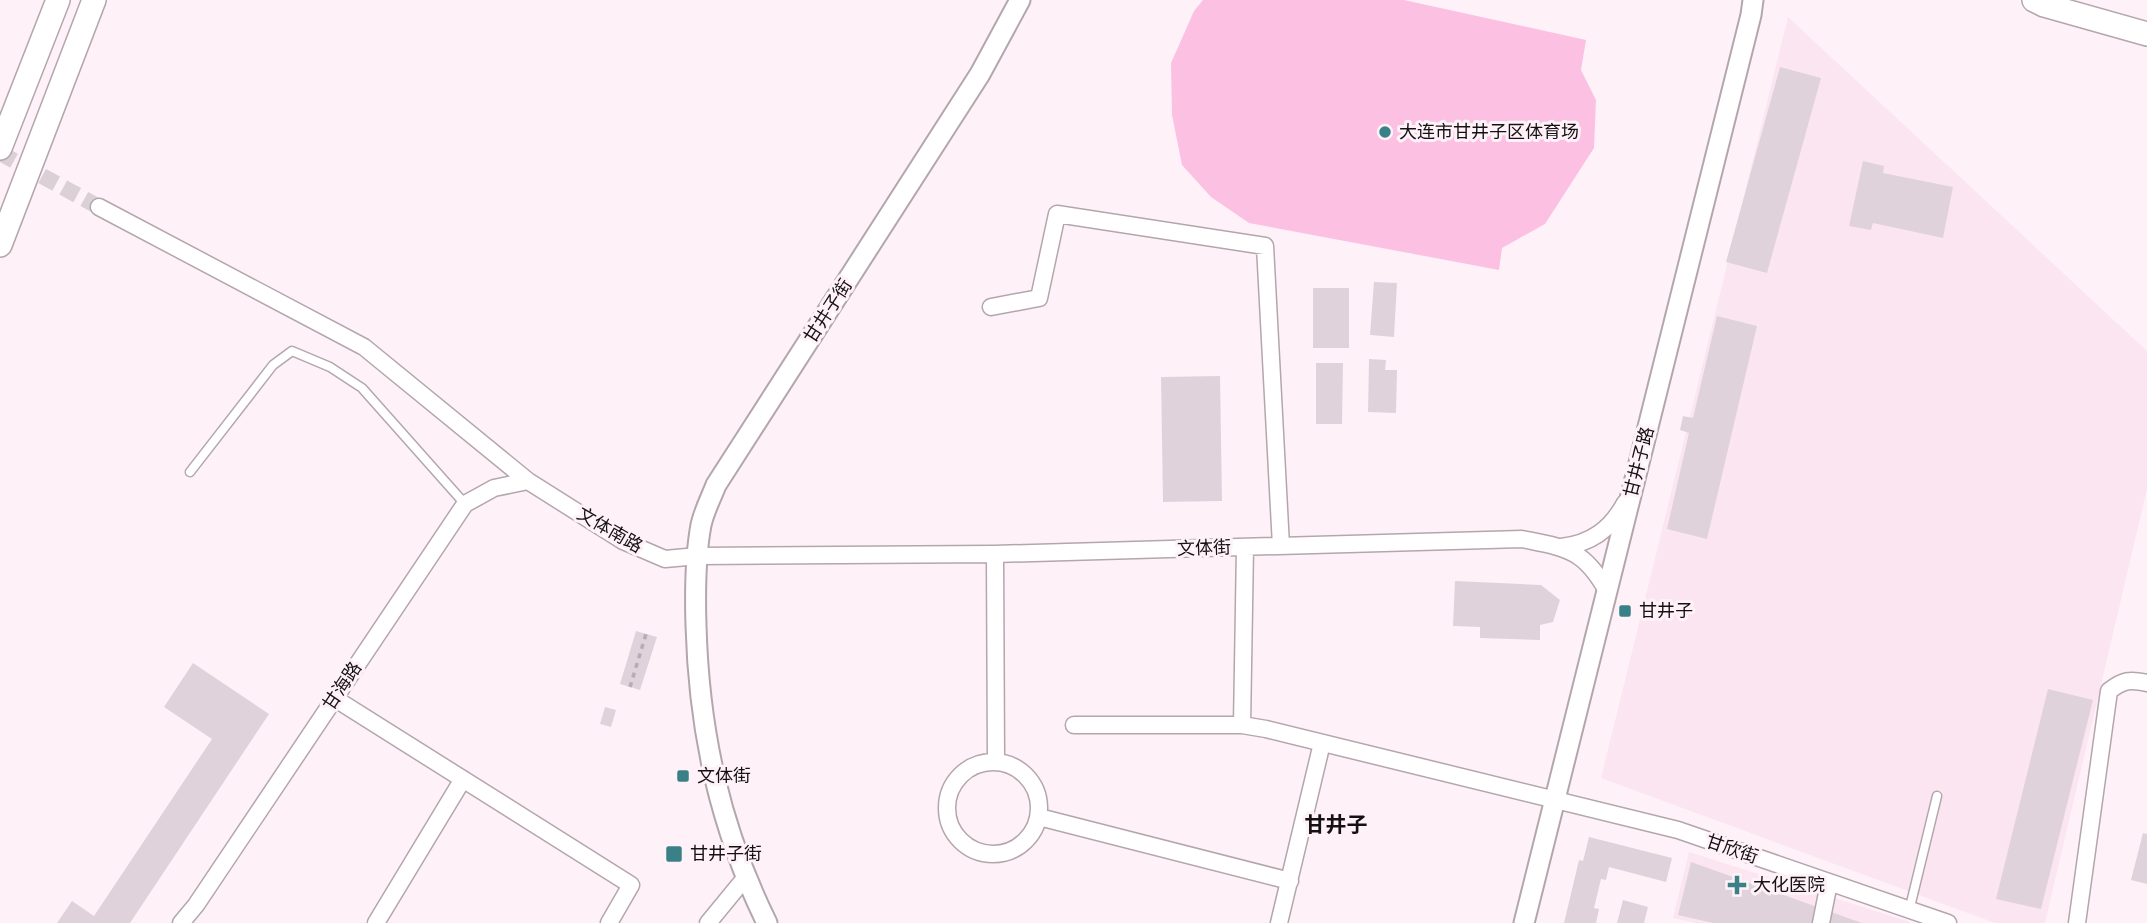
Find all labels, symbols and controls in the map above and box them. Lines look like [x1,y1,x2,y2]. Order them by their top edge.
place label: 大连市甘井子区体育场 [1399,121,1579,142]
marker: 大连市甘井子区体育场 [1377,124,1393,140]
street label: 甘井子街 [799,275,856,347]
street label: 甘井子路 [1620,424,1657,499]
street label: 文体南路 [574,502,647,557]
street label: 文体街 [1177,536,1231,559]
place label: 甘井子 [1639,600,1693,621]
marker: 甘井子 [1617,603,1633,619]
street label: 甘海路 [318,657,365,714]
place label: 文体街 [697,765,751,786]
marker: 文体街 [675,768,691,784]
district label: 甘井子 [1305,812,1368,837]
street label: 甘欣街 [1703,830,1761,867]
place label: 甘井子街 [690,843,762,864]
marker: 甘井子街 [664,844,684,864]
place label: 大化医院 [1753,874,1825,895]
marker: 大化医院 [1727,875,1747,895]

